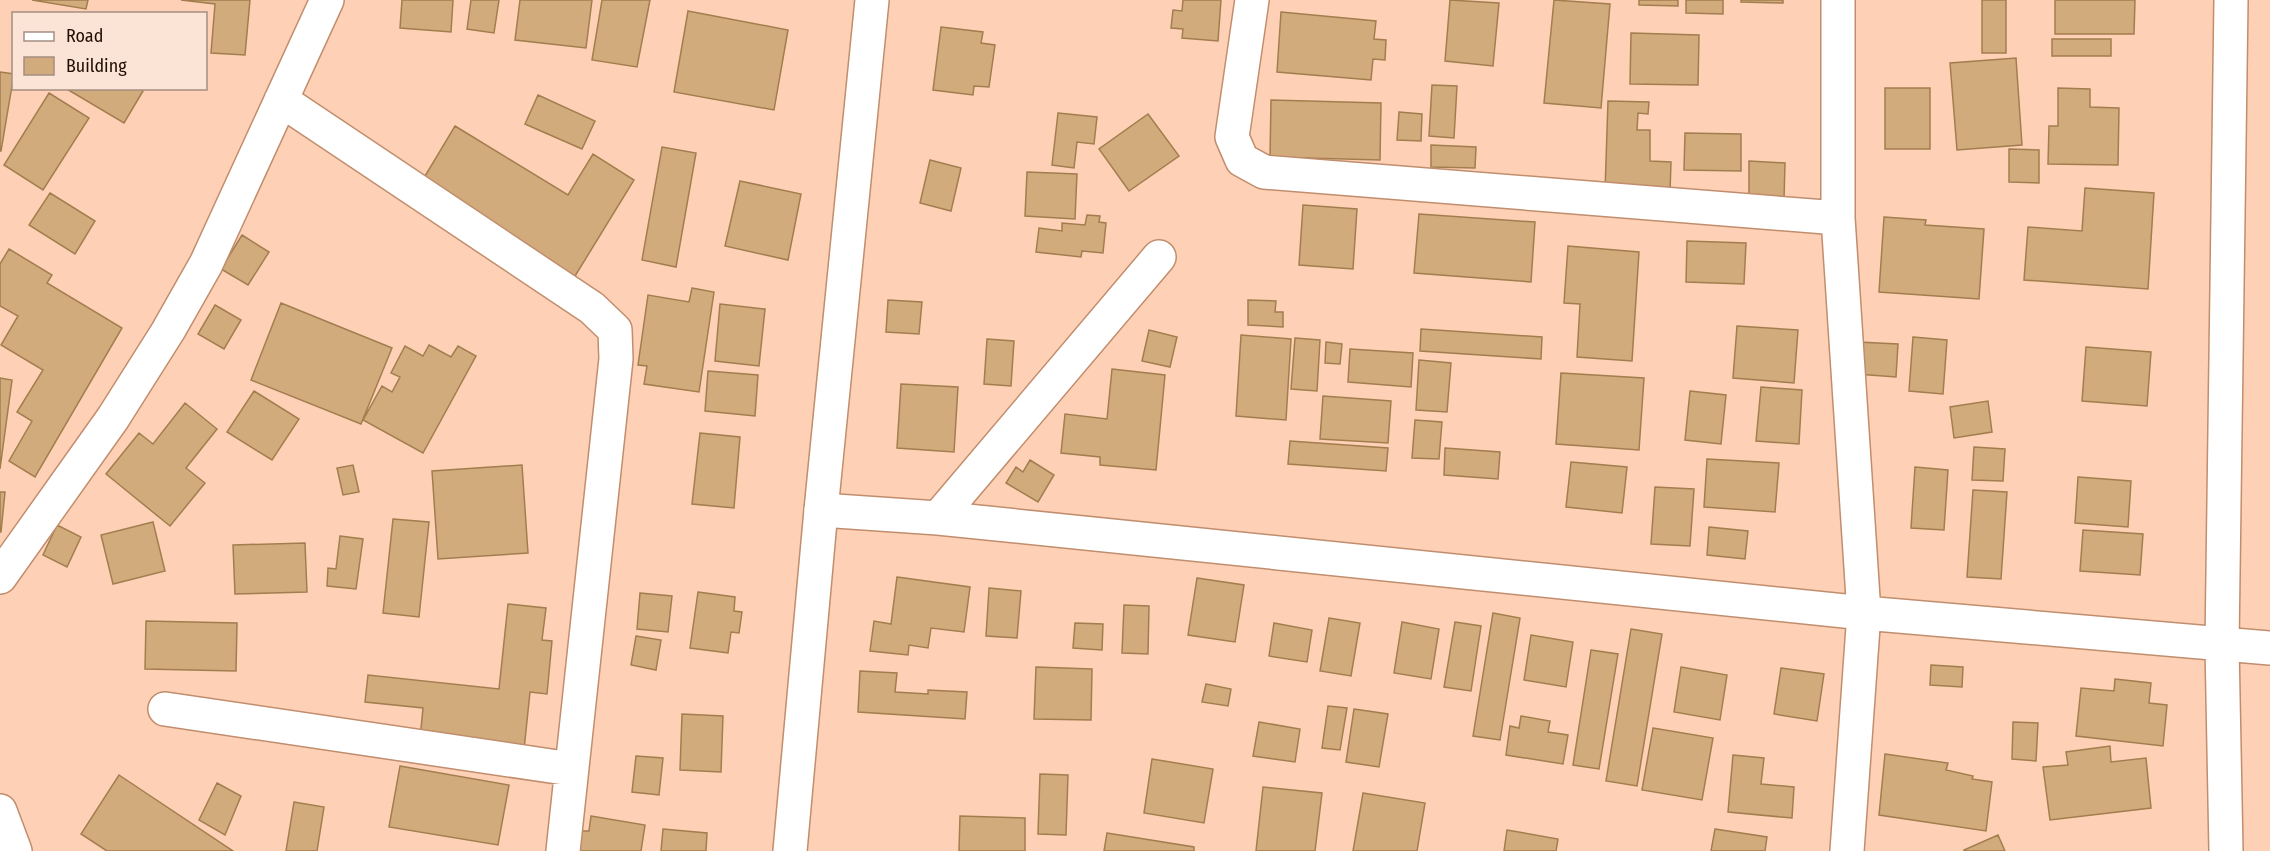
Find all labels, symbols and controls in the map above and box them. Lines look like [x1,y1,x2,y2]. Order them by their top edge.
legend [12,12,207,90]
text: Road [66,25,103,47]
text: Building [66,55,127,77]

